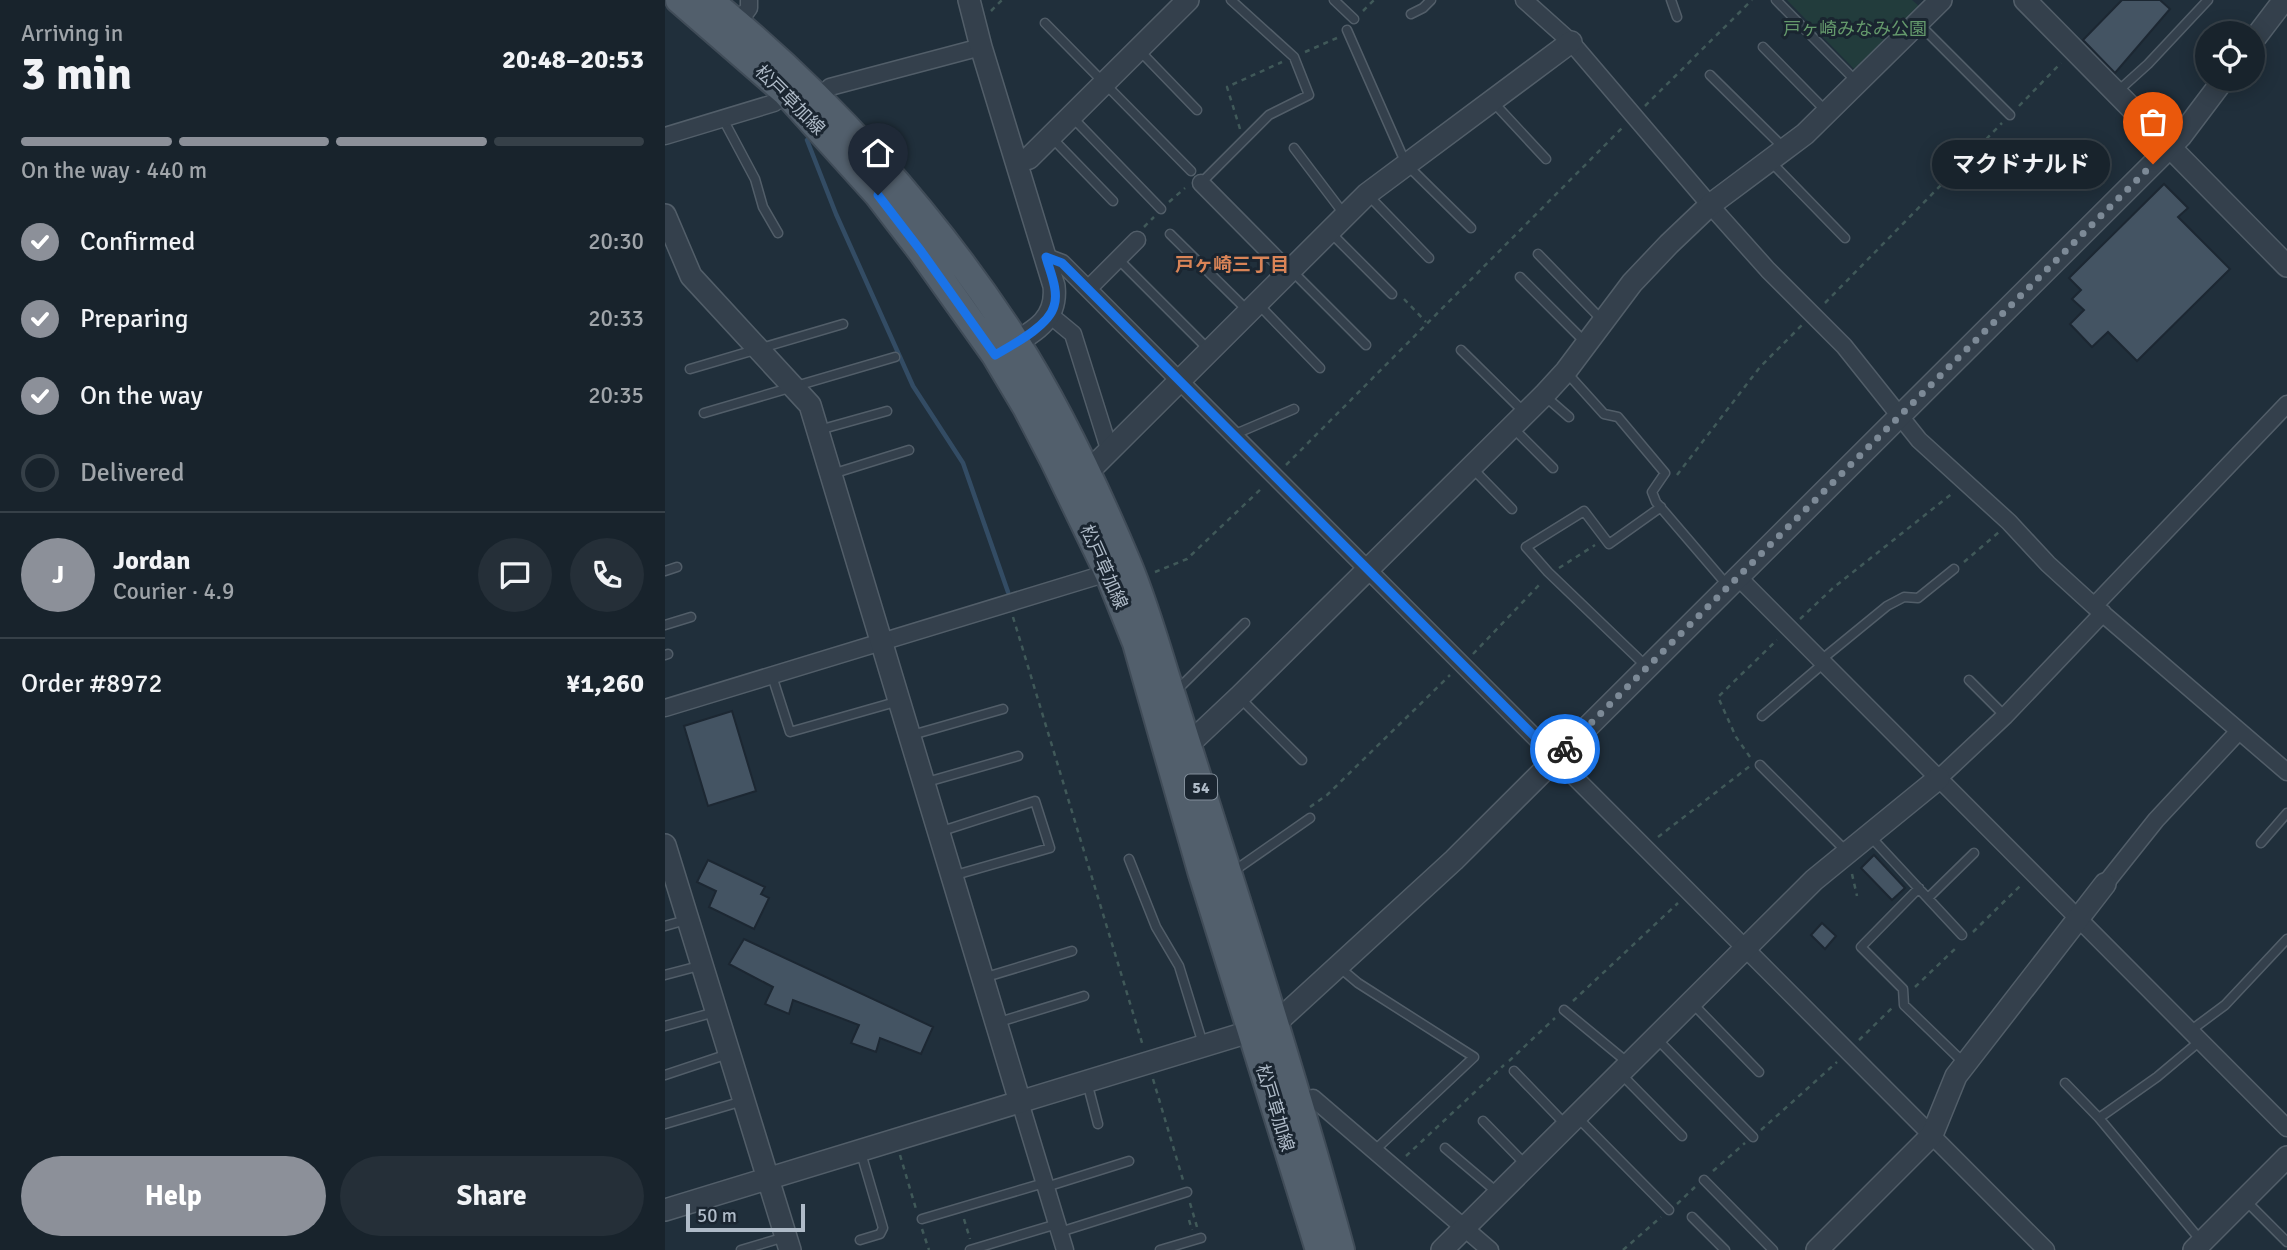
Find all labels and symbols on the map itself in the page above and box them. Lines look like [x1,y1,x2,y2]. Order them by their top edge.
park label: 戸ヶ崎みなみ公園 [1783,18,1927,40]
street label: 松戸草加線 [750,60,830,140]
pin [2123,92,2183,164]
pin [848,123,908,195]
callout: マクドナルド [1933,140,2111,188]
district label: 戸ヶ崎三丁目 [1175,253,1289,277]
street label: 松戸草加線 [1076,521,1132,613]
courier [1530,714,1600,784]
road number: 54 [1185,774,1217,800]
street label: 松戸草加線 [1251,1062,1299,1154]
scale bar [686,1201,805,1233]

